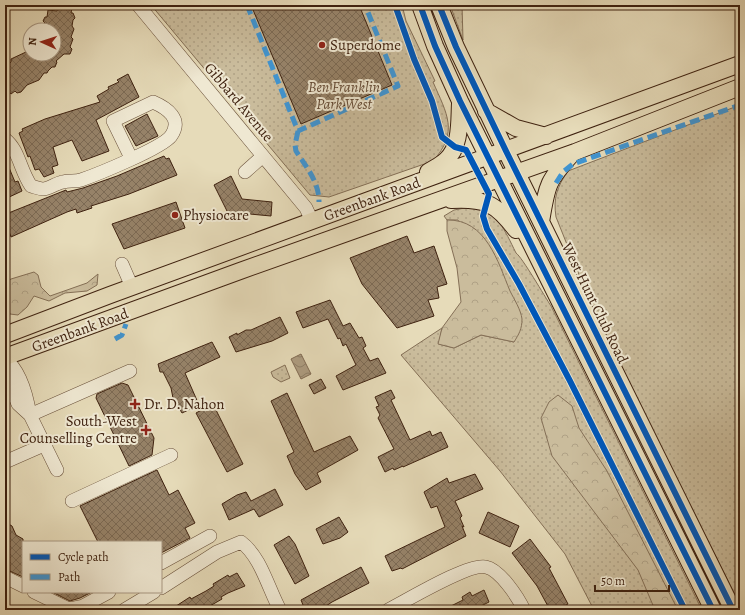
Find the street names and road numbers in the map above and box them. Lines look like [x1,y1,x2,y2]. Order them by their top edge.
street label: Gibbard Avenue [200,58,278,146]
street label: Greenbank Road [321,172,424,226]
street label: West Hunt Club Road [557,238,633,368]
street label: Greenbank Road [29,303,132,357]

